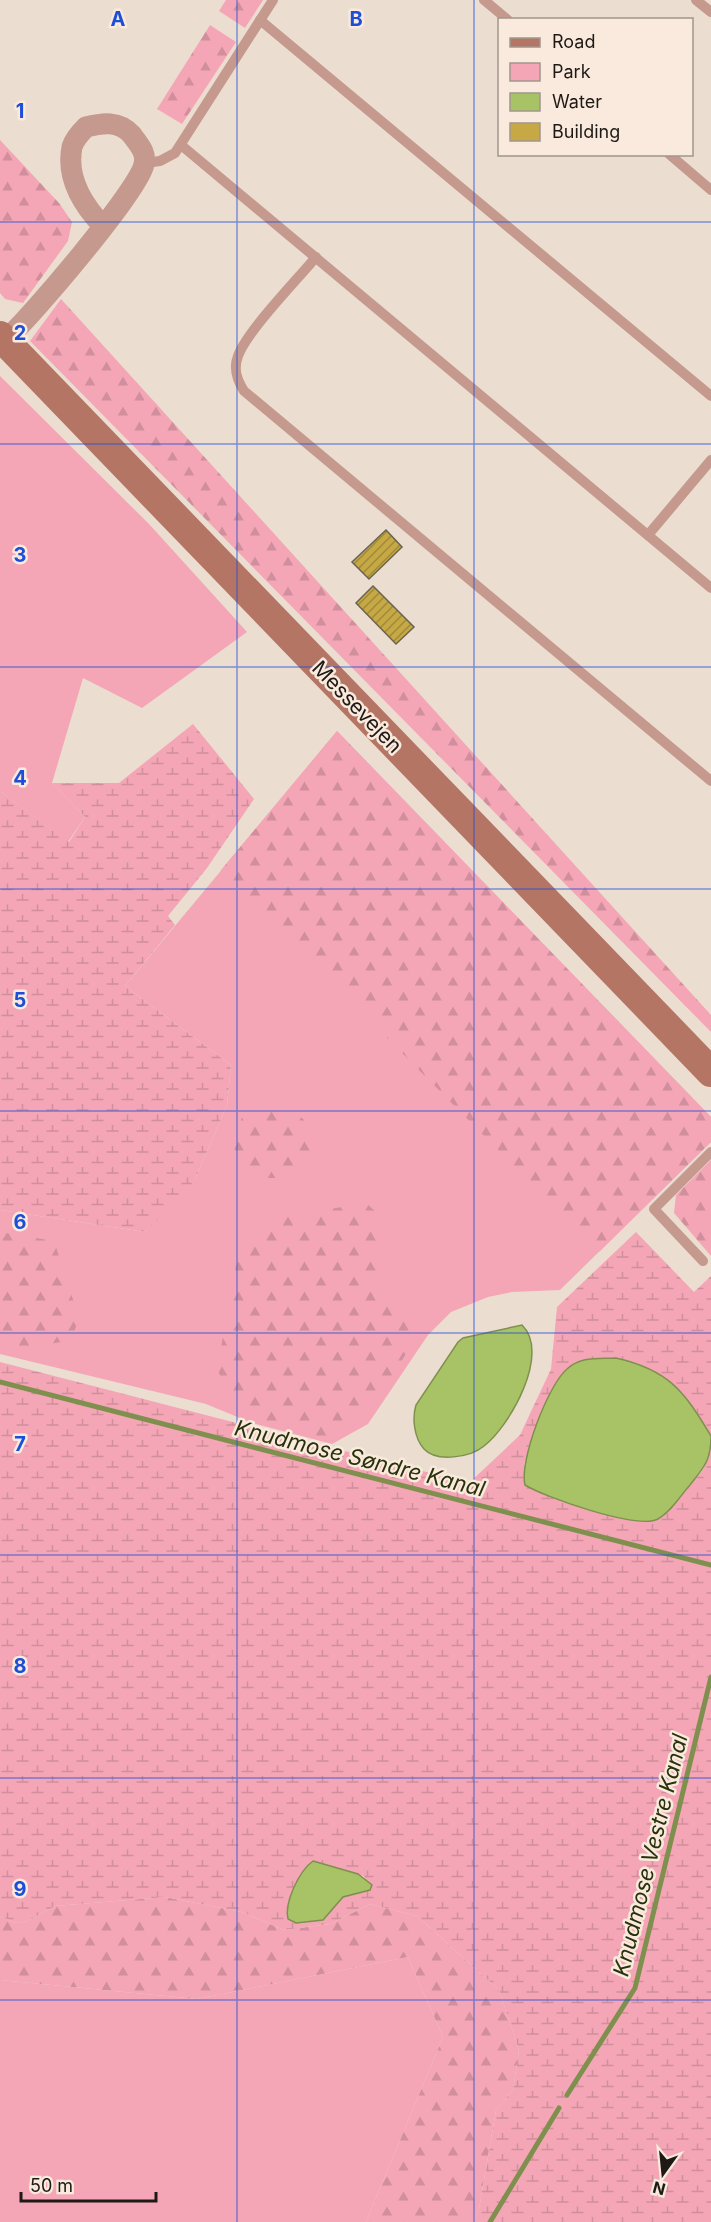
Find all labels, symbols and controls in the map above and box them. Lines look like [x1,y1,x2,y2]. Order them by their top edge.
text: A [111,7,126,31]
text: B [349,7,363,31]
legend [498,18,693,156]
text: Road [552,31,595,52]
text: Park [552,61,591,82]
text: Water [552,91,602,112]
text: 1 [16,99,24,123]
text: Building [552,121,620,142]
text: 2 [14,321,26,345]
text: 3 [14,543,26,567]
street label: Messevejen [307,655,408,758]
text: 4 [13,766,27,790]
text: 5 [14,988,26,1012]
text: 6 [14,1210,27,1234]
water label: Knudmose Søndre Kanal [232,1414,488,1502]
text: 7 [14,1432,26,1456]
text: 8 [13,1654,27,1678]
water label: Knudmose Vestre Kanal [607,1731,693,1979]
text: 9 [14,1877,27,1901]
north arrow [633,2144,693,2204]
scale bar [21,2165,156,2203]
text: 50 m [30,2175,73,2196]
text: N [651,2177,668,2200]

